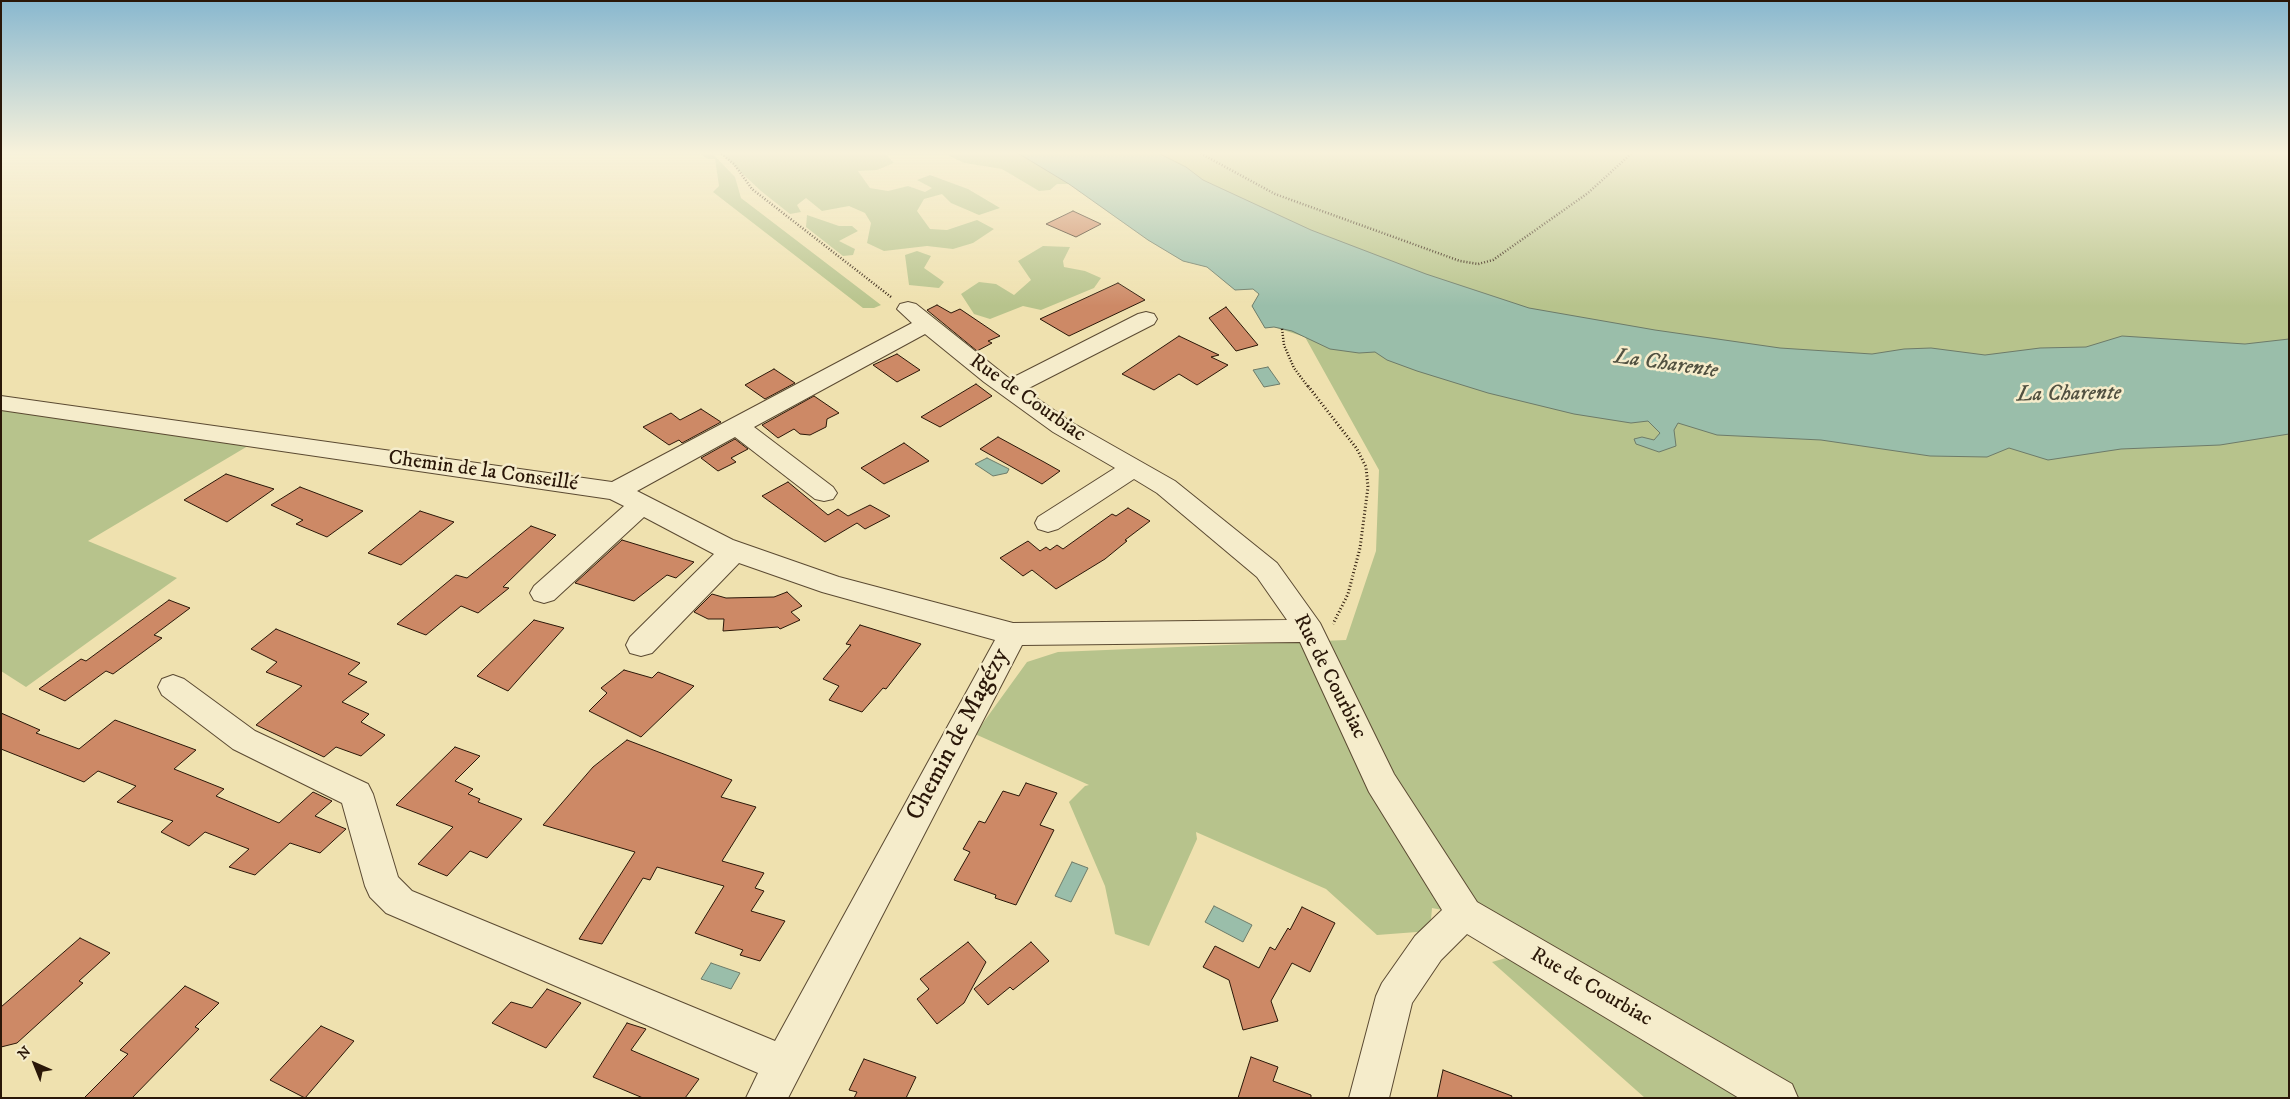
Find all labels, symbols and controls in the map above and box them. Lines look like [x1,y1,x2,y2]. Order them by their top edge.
water label: La Charente [1613,345,1719,385]
street label: Rue de Courbiac [964,350,1090,448]
water label: La Charente [2017,381,2121,409]
street label: Chemin de la Conseillé [387,446,579,498]
street label: Rue de Courbiac [1287,611,1371,743]
street label: Chemin de Magézy [901,644,1017,826]
street label: Rue de Courbiac [1526,943,1656,1033]
north arrow [10,1039,60,1089]
text: N [14,1043,35,1064]

